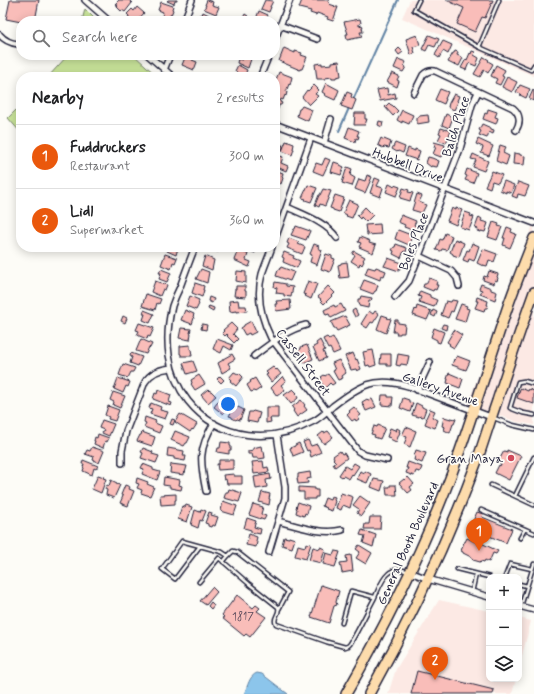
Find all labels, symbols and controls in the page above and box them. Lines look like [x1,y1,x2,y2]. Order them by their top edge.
search box [16,16,280,60]
icon: search [30,27,52,49]
text: Search here [62,28,138,48]
text: Nearby [32,87,84,109]
text: 2 results [217,90,264,107]
street label: Balch Place [439,94,474,159]
text: Fuddruckers [70,138,146,158]
street label: Hubbell Drive [370,144,445,187]
text: 1 [42,148,48,165]
text: 300 m [229,148,264,165]
text: Restaurant [70,158,130,175]
text: Lidl [70,202,93,222]
street label: Boles Place [396,210,433,273]
text: 2 [42,212,48,229]
text: 360 m [229,212,264,229]
text: Supermarket [70,222,144,239]
street label: Cassell Street [272,326,334,400]
street label: Gallery Avenue [400,368,481,410]
your location [218,394,238,414]
place label: Gran Maya [436,451,503,468]
marker: Gran Maya [506,453,516,463]
street label: General Booth Boulevard [374,479,443,608]
pin: 1 [466,518,492,551]
map controls [486,574,522,682]
button: + [486,574,522,610]
house number: 1817 [232,610,254,624]
button: − [486,610,522,646]
button: layers [486,646,522,682]
pin: 2 [422,647,448,680]

